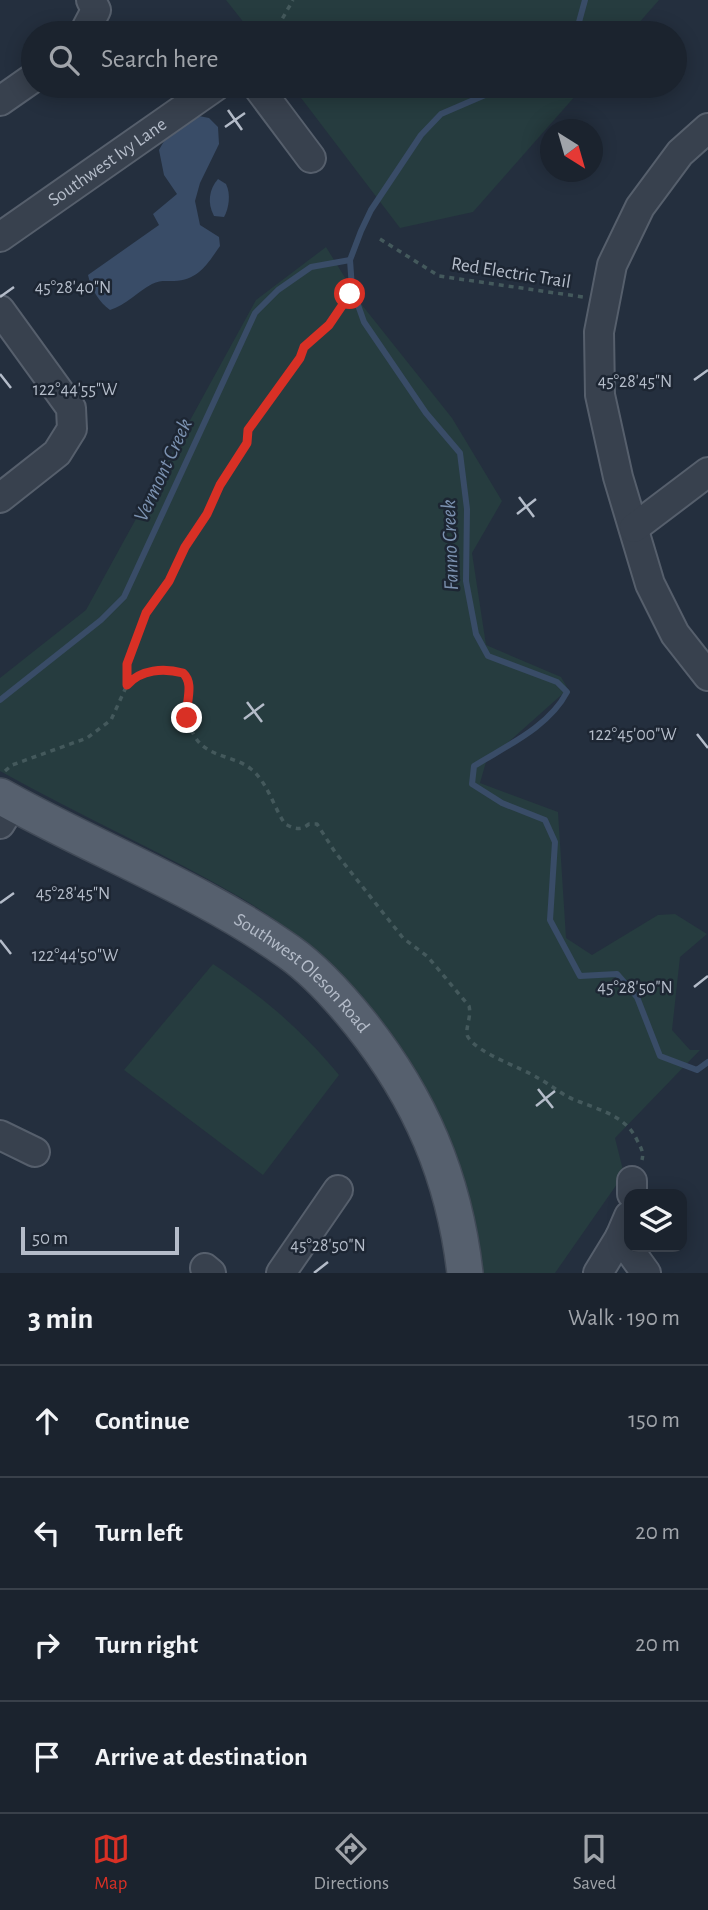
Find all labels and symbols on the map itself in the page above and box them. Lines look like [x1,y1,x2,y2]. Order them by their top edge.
street label: Southwest Ivy Lane [45,114,170,210]
north arrow [540,119,603,182]
street label: Red Electric Trail [450,254,572,292]
route start [334,278,365,309]
text: 45°28'40"N [35,279,111,297]
text: 45°28'45"N [598,373,672,391]
text: 122°44'55"W [33,381,117,399]
water label: Vermont Creek [130,415,196,525]
water label: Fanno Creek [438,499,462,591]
route end [171,702,202,733]
text: 122°45'00"W [589,726,677,744]
text: 45°28'45"N [36,885,110,903]
street label: Southwest Oleson Road [231,909,373,1036]
text: 122°44'50"W [32,947,118,965]
text: 45°28'50"N [597,979,673,997]
scale bar [21,1224,178,1256]
text: 45°28'50"N [290,1237,366,1255]

